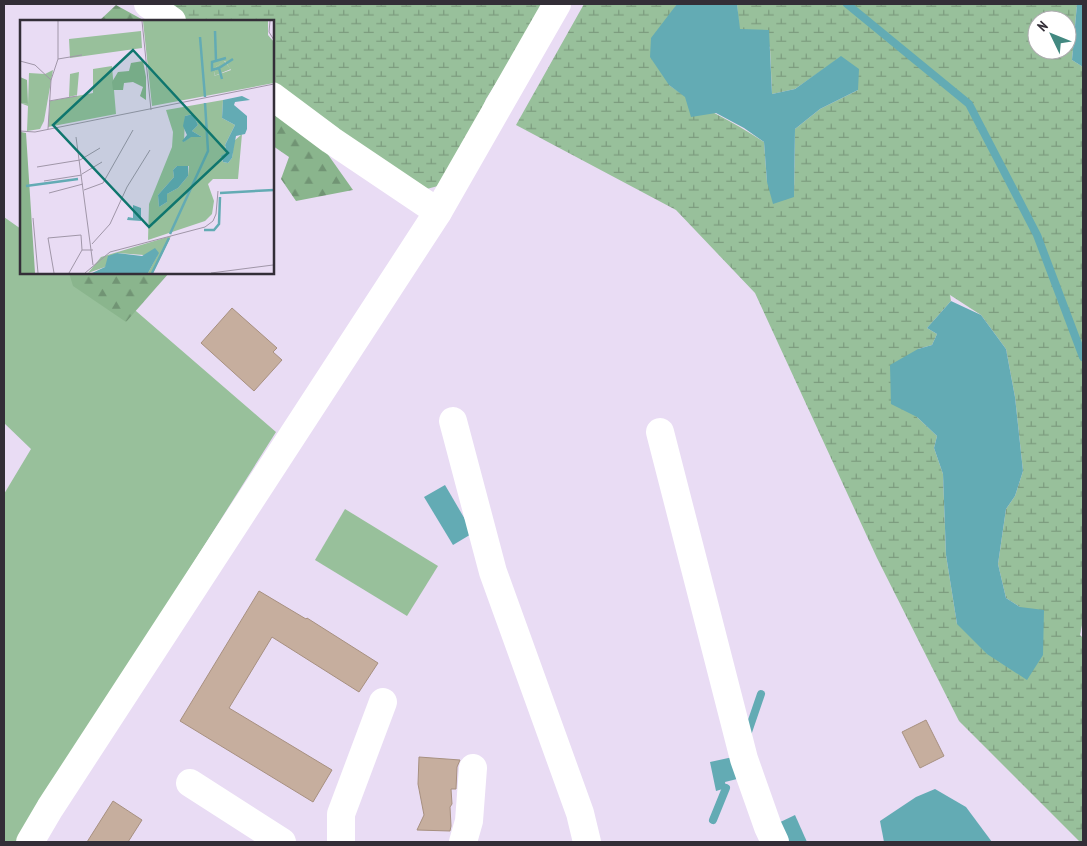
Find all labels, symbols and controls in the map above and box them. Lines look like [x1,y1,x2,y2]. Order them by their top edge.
north arrow [1027,10,1077,60]
text: N [1033,17,1052,35]
inset map [20,20,274,274]

